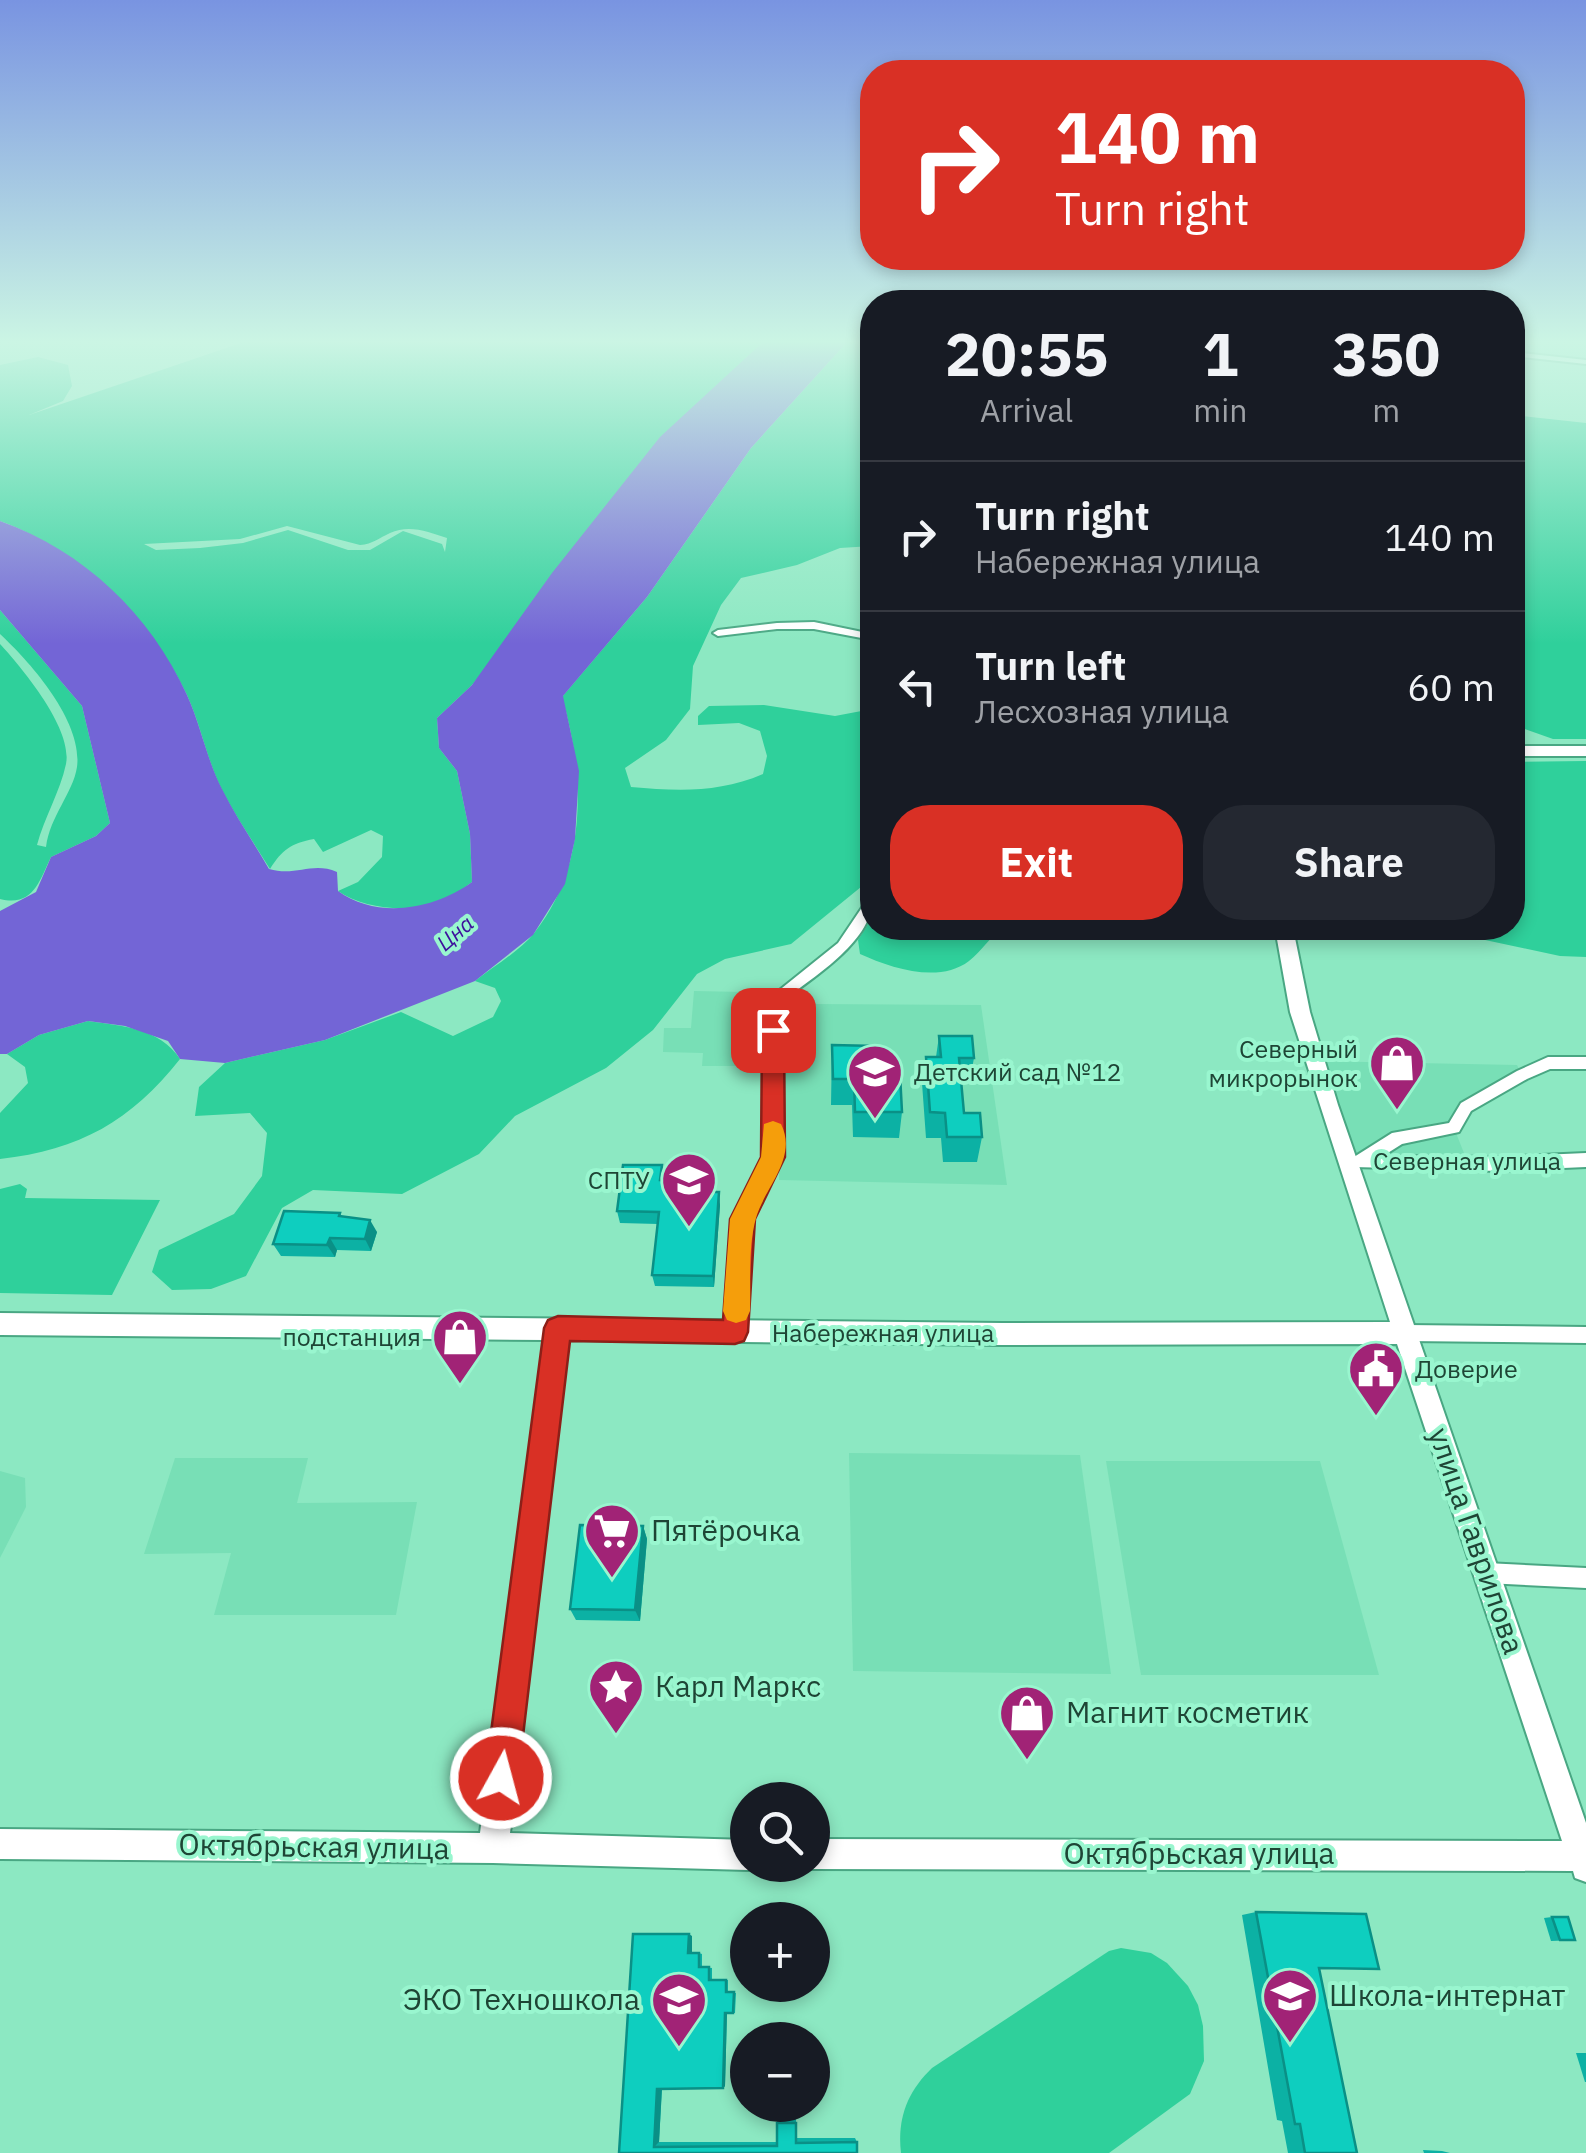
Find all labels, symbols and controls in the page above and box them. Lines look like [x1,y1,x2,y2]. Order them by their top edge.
text: 140 m [1055,91,1260,182]
icon: right [890,100,1020,230]
text: Turn right [1055,179,1250,237]
text: 20:55 [945,314,1109,393]
text: 1 [1202,314,1238,393]
text: 350 [1332,314,1440,393]
text: Arrival [980,389,1073,431]
text: min [1193,389,1247,431]
text: m [1372,389,1400,431]
text: Turn right [975,491,1150,540]
icon: right [890,509,945,564]
text: 140 m [1384,512,1495,561]
text: Набережная улица [975,540,1260,582]
text: Turn left [975,641,1126,690]
icon: left [890,659,945,714]
text: 60 m [1407,662,1495,711]
text: Лесхозная улица [975,690,1229,732]
button: Exit [890,805,1183,920]
button: Share [1203,805,1495,920]
water label: Цна [430,908,479,957]
pin [731,988,816,1073]
icon: arrive [746,1003,801,1058]
place label: Северный микрорынок [1209,1032,1358,1094]
shop icon: Северный микрорынок [1367,1033,1427,1112]
school or university icon: Детский сад №12 [845,1042,905,1121]
place label: Детский сад №12 [914,1055,1122,1088]
street label: Северная улица [1373,1144,1561,1177]
school or university icon: СПТУ [659,1150,719,1229]
place label: СПТУ [588,1163,650,1196]
shop icon: подстанция [430,1307,490,1386]
street label: Набережная улица [772,1316,994,1349]
place label: подстанция [283,1320,421,1353]
public building icon: Доверие [1346,1339,1406,1418]
place label: Доверие [1415,1352,1518,1385]
street label: улица Гаврилова [1420,1422,1534,1659]
supermarket icon: Пятёрочка [582,1501,642,1580]
place label: Пятёрочка [651,1510,801,1549]
place icon: Карл Маркс [586,1657,646,1736]
place label: Карл Маркс [655,1666,821,1705]
shop icon: Магнит косметик [997,1683,1057,1762]
place label: Магнит косметик [1066,1692,1309,1731]
position arrow [449,1726,553,1830]
map controls [730,1782,830,2122]
button: search [730,1782,830,1882]
street label: Октябрьская улица [178,1824,450,1867]
street label: Октябрьская улица [1063,1833,1335,1872]
button: + [730,1902,830,2002]
school or university icon: Школа-интернат [1260,1966,1320,2045]
school or university icon: ЭКО Техношкола [649,1970,709,2049]
place label: Школа-интернат [1329,1975,1565,2014]
place label: ЭКО Техношкола [403,1979,640,2018]
button: − [730,2022,830,2122]

